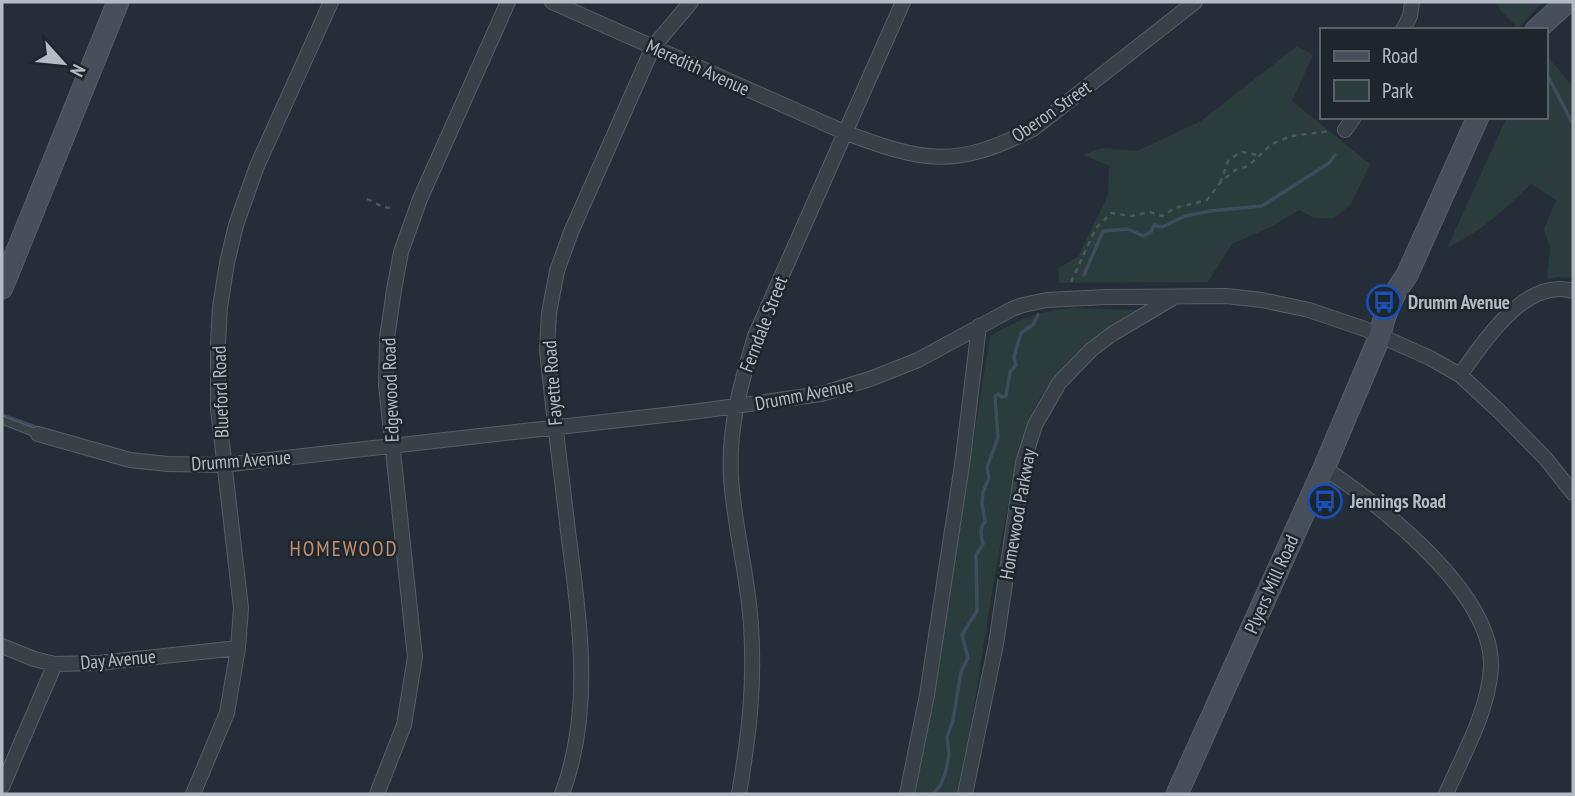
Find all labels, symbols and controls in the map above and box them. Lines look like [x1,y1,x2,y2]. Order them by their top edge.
north arrow [28,28,98,98]
legend [1320,28,1547,119]
street label: Meredith Avenue [643,34,753,100]
text: Road [1382,42,1418,69]
text: N [65,61,91,81]
street label: Oberon Street [1007,74,1096,147]
text: Park [1382,77,1413,104]
street label: Ferndale Street [734,272,793,375]
bus stop icon: Drumm Avenue [1365,283,1403,321]
place label: Drumm Avenue [1408,290,1510,314]
street label: Edgewood Road [376,337,404,443]
street label: Fayette Road [537,340,567,426]
street label: Blueford Road [206,345,234,439]
street label: Drumm Avenue [753,373,855,415]
street label: Drumm Avenue [190,445,292,475]
street label: Homewood Parkway [994,446,1040,581]
bus stop icon: Jennings Road [1306,482,1344,520]
place label: Jennings Road [1349,489,1446,513]
street label: Plyers Mill Road [1239,531,1303,637]
district label: HOMEWOOD [289,535,399,562]
street label: Day Avenue [79,644,157,674]

